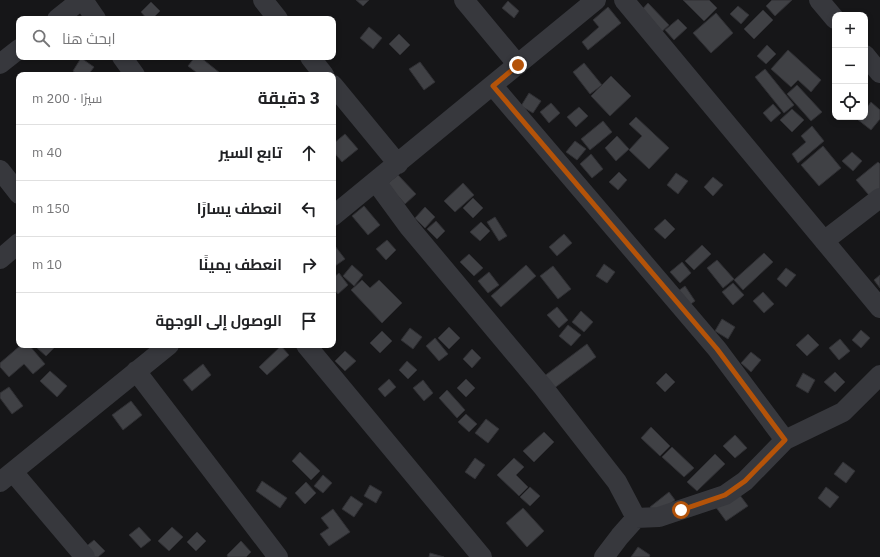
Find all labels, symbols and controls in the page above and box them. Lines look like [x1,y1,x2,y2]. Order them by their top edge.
map controls [832,12,868,120]
button: + [832,12,868,48]
search box [16,16,336,60]
icon: search [30,27,52,49]
text: ابحث هنا [62,29,116,48]
button: − [832,48,868,84]
route end [509,56,527,74]
button: locate [832,84,868,120]
text: 3 دقيقة [258,87,320,109]
text: سيرًا · 200 m [32,90,102,107]
icon: ahead [298,142,320,164]
text: تابع السير [219,143,282,162]
text: 40 m [32,144,62,161]
icon: left [298,198,320,220]
text: انعطف يسارًا [197,199,282,218]
text: 150 m [32,200,70,217]
icon: right [298,254,320,276]
text: انعطف يمينًا [198,255,282,274]
text: 10 m [32,256,62,273]
icon: arrive [298,310,320,332]
text: الوصول إلى الوجهة [155,311,282,330]
route start [672,501,690,519]

